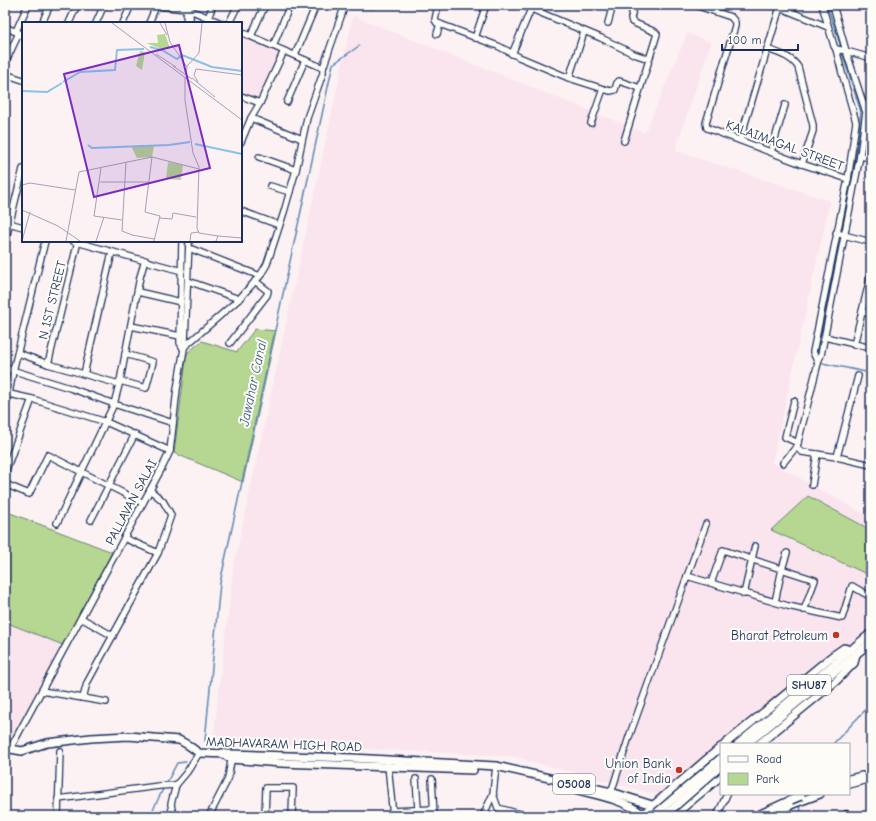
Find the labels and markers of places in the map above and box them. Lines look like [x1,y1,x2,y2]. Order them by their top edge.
place label: Bharat Petroleum [731,628,828,643]
marker: Bharat Petroleum [831,630,841,640]
place label: Union Bank of India [605,756,672,786]
marker: Union Bank of India [674,765,684,775]

